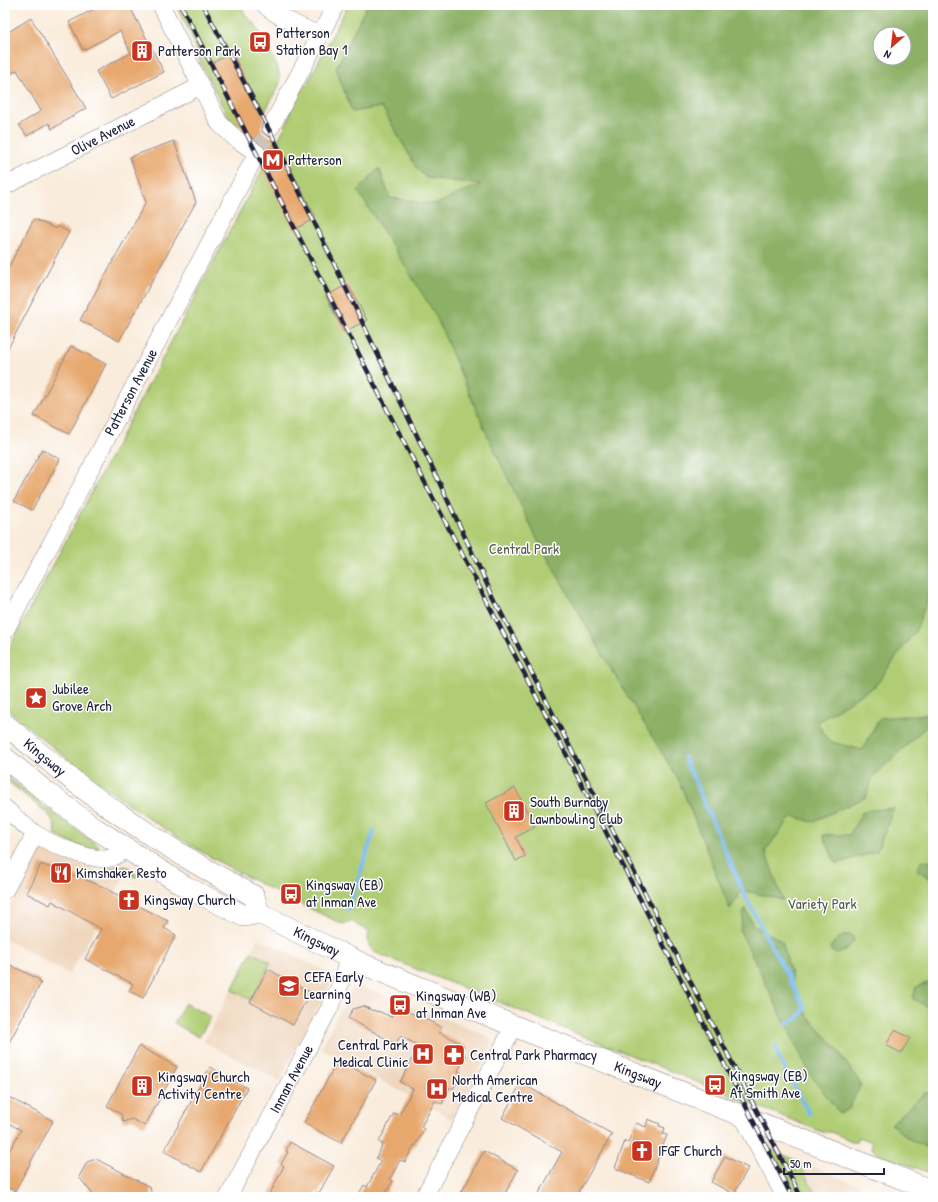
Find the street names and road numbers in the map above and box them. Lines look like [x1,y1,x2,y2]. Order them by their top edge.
street label: Olive Avenue [67,110,138,161]
street label: Patterson Avenue [99,345,162,439]
street label: Kingsway [19,733,71,781]
street label: Kingsway [290,921,344,961]
street label: Inman Avenue [264,1041,318,1117]
street label: Kingsway [611,1055,665,1093]

